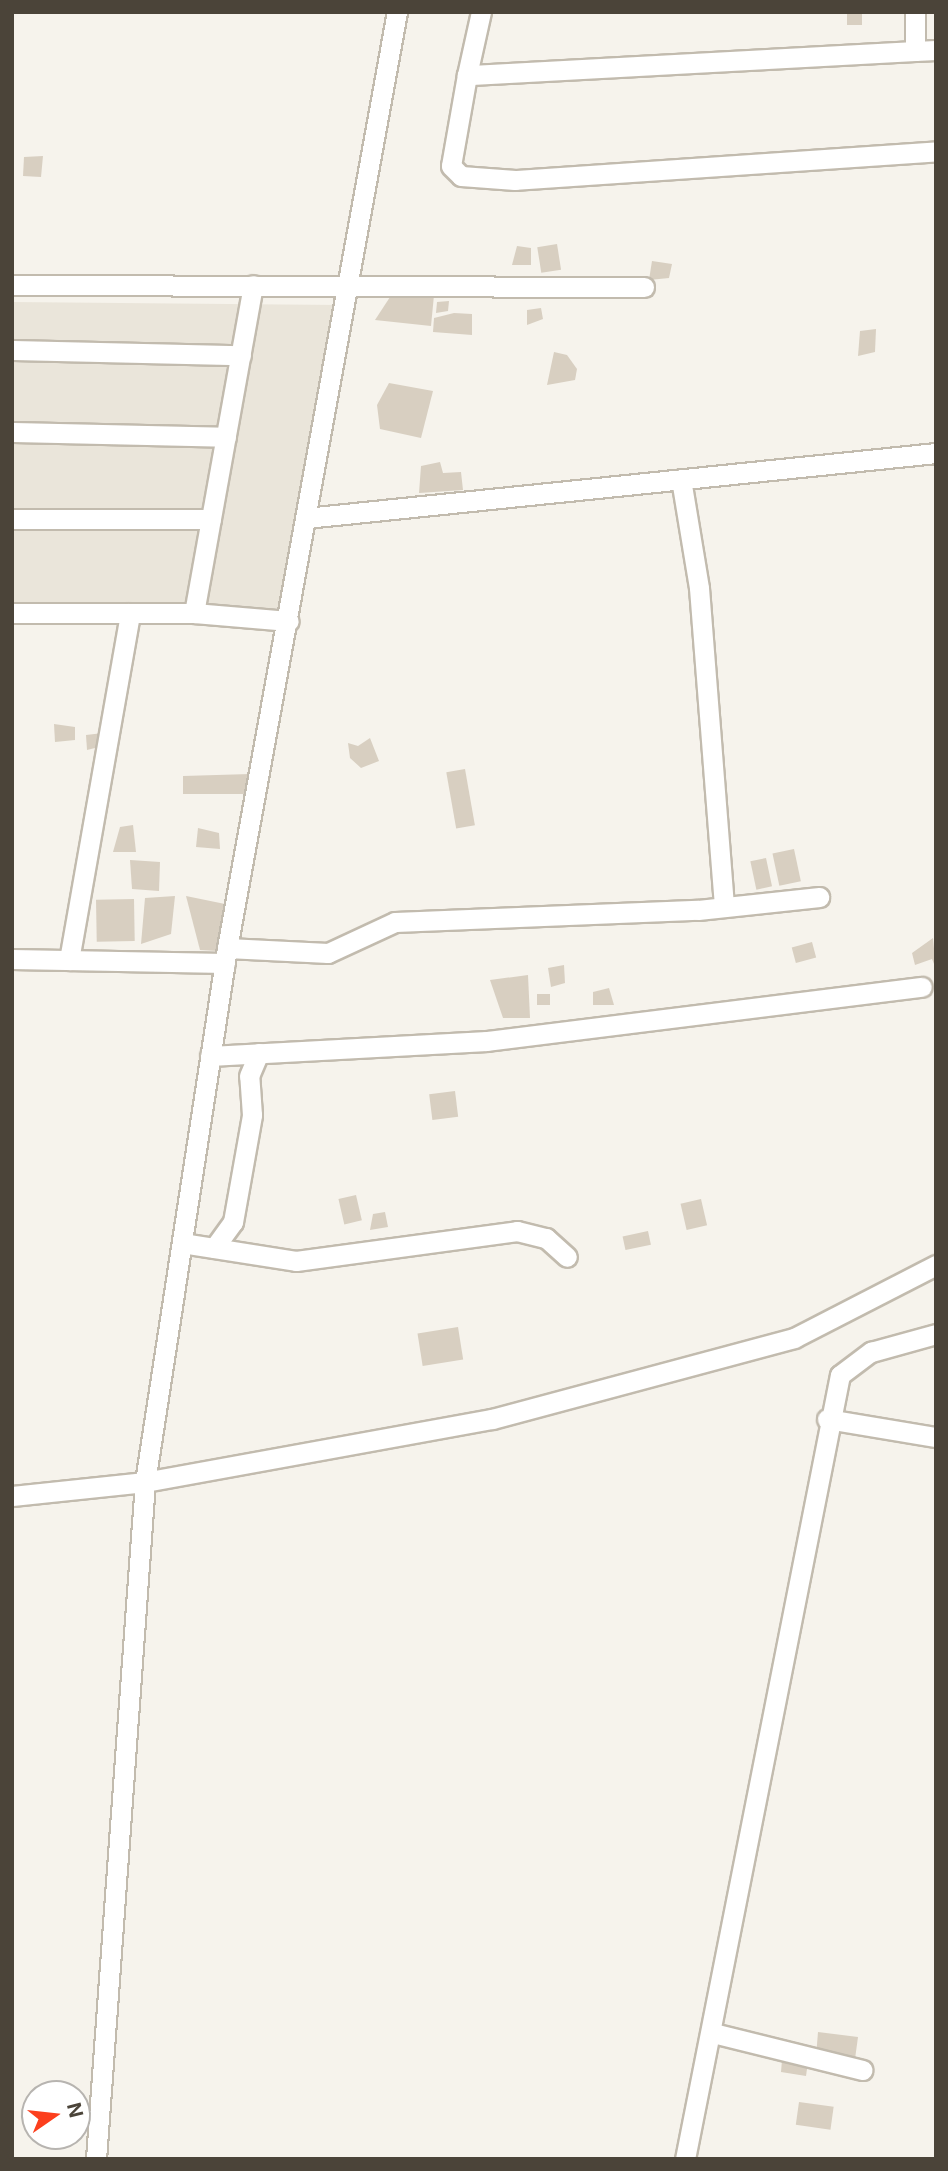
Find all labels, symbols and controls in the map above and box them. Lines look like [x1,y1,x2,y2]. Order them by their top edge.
north arrow [21,2080,91,2150]
text: N [62,2100,88,2120]

